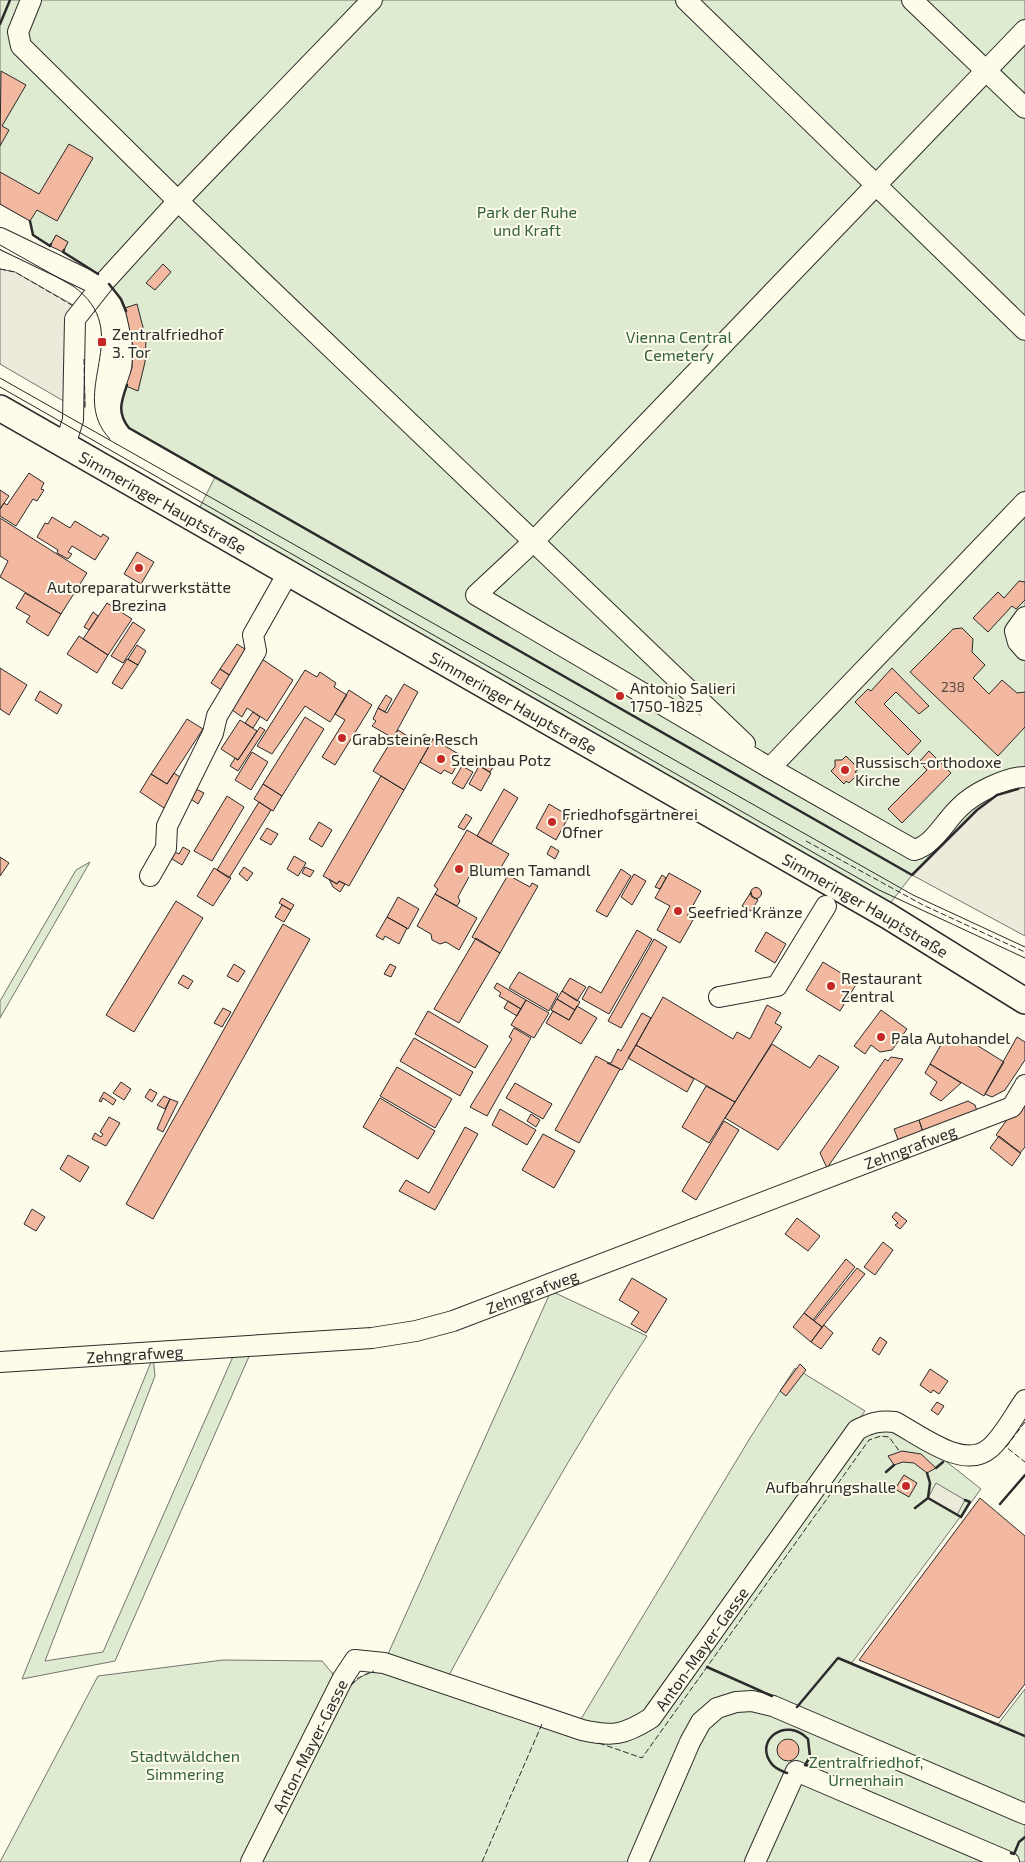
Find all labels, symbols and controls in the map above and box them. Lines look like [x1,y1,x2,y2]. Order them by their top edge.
park label: Park der Ruhe und Kraft [477,202,577,239]
place label: Zentralfriedhof 3. Tor [112,324,225,361]
park label: Vienna Central Cemetery [626,327,732,364]
marker: Zentralfriedhof 3. Tor [96,336,108,348]
street label: Simmeringer Hauptstraße [76,446,250,557]
marker: Autoreparaturwerkstätte Brezina [133,562,145,574]
place label: Autoreparaturwerkstätte Brezina [47,577,231,614]
street label: Simmeringer Hauptstraße [427,647,601,757]
place label: Antonio Salieri 1750-1825 [630,678,736,715]
house number: 238 [941,678,965,695]
marker: Antonio Salieri 1750-1825 [614,690,626,702]
place label: Grabsteine Resch [352,729,478,748]
marker: Grabsteine Resch [336,732,348,744]
place label: Steinbau Potz [451,750,551,769]
place label: Russisch-orthodoxe Kirche [855,752,1002,789]
marker: Steinbau Potz [435,753,447,765]
marker: Russisch-orthodoxe Kirche [839,764,851,776]
place label: Friedhofsgärtnerei Ofner [562,804,698,841]
marker: Friedhofsgärtnerei Ofner [546,816,558,828]
street label: Simmeringer Hauptstraße [779,848,952,961]
place label: Blumen Tamandl [469,860,591,879]
marker: Blumen Tamandl [453,863,465,875]
place label: Seefried Kränze [688,902,803,921]
marker: Seefried Kränze [672,905,684,917]
place label: Restaurant Zentral [841,968,922,1005]
marker: Restaurant Zentral [825,980,837,992]
place label: Pala Autohandel [891,1028,1010,1047]
marker: Pala Autohandel [875,1031,887,1043]
street label: Zehngrafweg [861,1120,959,1172]
street label: Zehngrafweg [483,1265,581,1317]
street label: Zehngrafweg [86,1341,184,1366]
place label: Aufbahrungshalle [766,1477,896,1496]
marker: Aufbahrungshalle [900,1480,912,1492]
street label: Anton-Mayer-Gasse [650,1583,751,1714]
street label: Anton-Mayer-Gasse [268,1676,351,1816]
park label: Stadtwäldchen Simmering [130,1746,240,1783]
park label: Zentralfriedhof, Urnenhain [809,1752,923,1789]

